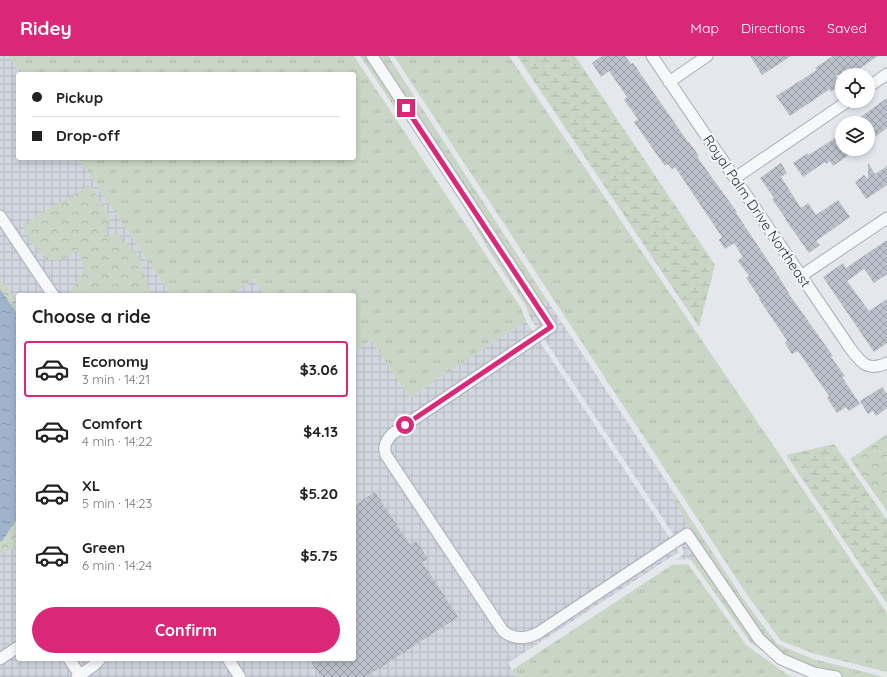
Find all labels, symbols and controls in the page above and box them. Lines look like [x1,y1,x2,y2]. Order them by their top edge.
text: Ridey [20,16,72,40]
text: Map [690,19,719,37]
text: Directions [741,19,805,37]
text: Saved [827,19,867,37]
map controls [835,68,875,156]
button: locate [835,68,875,108]
text: Pickup [56,88,103,107]
route end [397,99,415,117]
button: layers [835,116,875,156]
text: Drop-off [56,126,120,145]
street label: Royal Palm Drive Northeast [699,131,815,291]
text: Choose a ride [32,305,151,328]
icon: car [34,351,70,387]
text: Economy [82,352,149,371]
text: $3.06 [300,360,338,379]
text: 3 min · 14:21 [82,371,150,387]
icon: car [34,413,70,449]
text: Comfort [82,414,143,433]
route start [396,416,414,434]
text: $4.13 [303,422,338,441]
text: 4 min · 14:22 [82,433,153,449]
icon: car [34,475,70,511]
text: XL [82,476,100,495]
text: $5.20 [300,484,338,503]
text: 5 min · 14:23 [82,495,152,511]
icon: car [34,537,70,573]
text: Green [82,538,125,557]
text: $5.75 [300,546,338,565]
text: 6 min · 14:24 [82,557,152,573]
button: Confirm [32,607,340,653]

